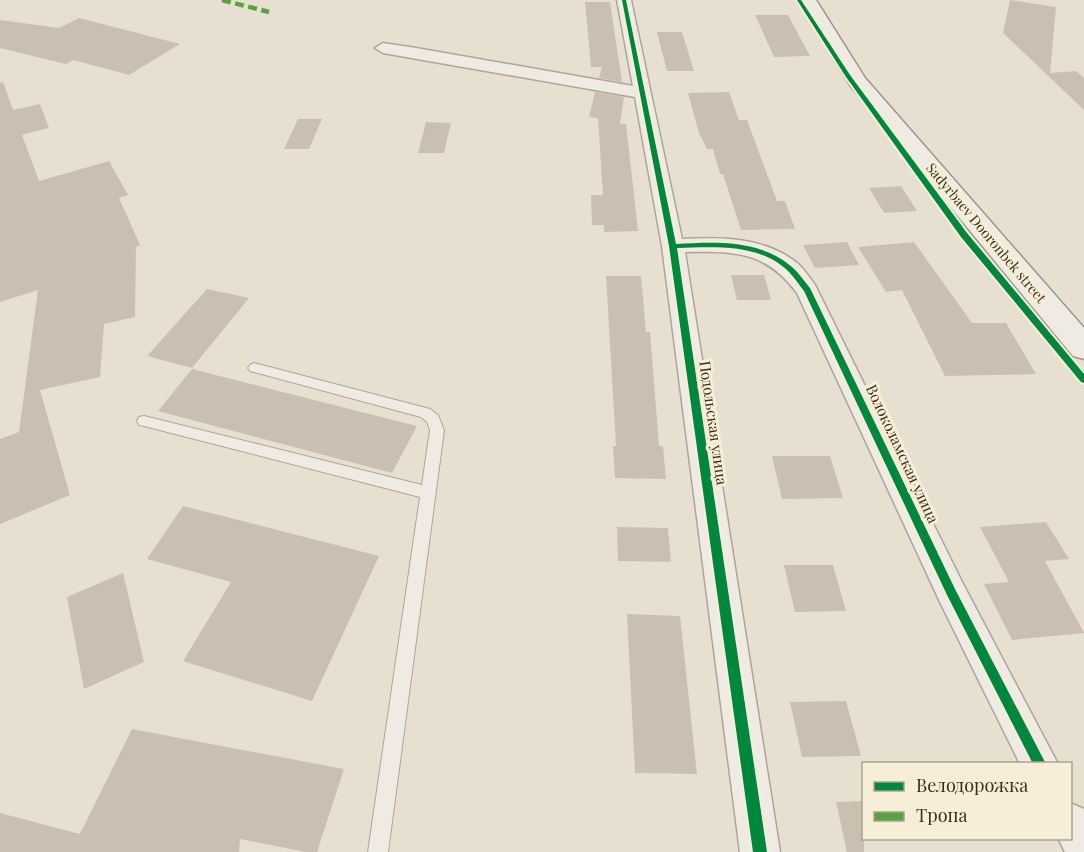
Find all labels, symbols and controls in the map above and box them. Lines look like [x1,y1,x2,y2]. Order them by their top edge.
street label: Sadyrbaev Dooronbek street [922,159,1051,307]
street label: Подольская улица [695,359,733,487]
street label: Волоколамская улица [862,381,944,527]
legend [862,762,1072,840]
text: Велодорожка [916,773,1028,797]
text: Тропа [916,803,967,827]

